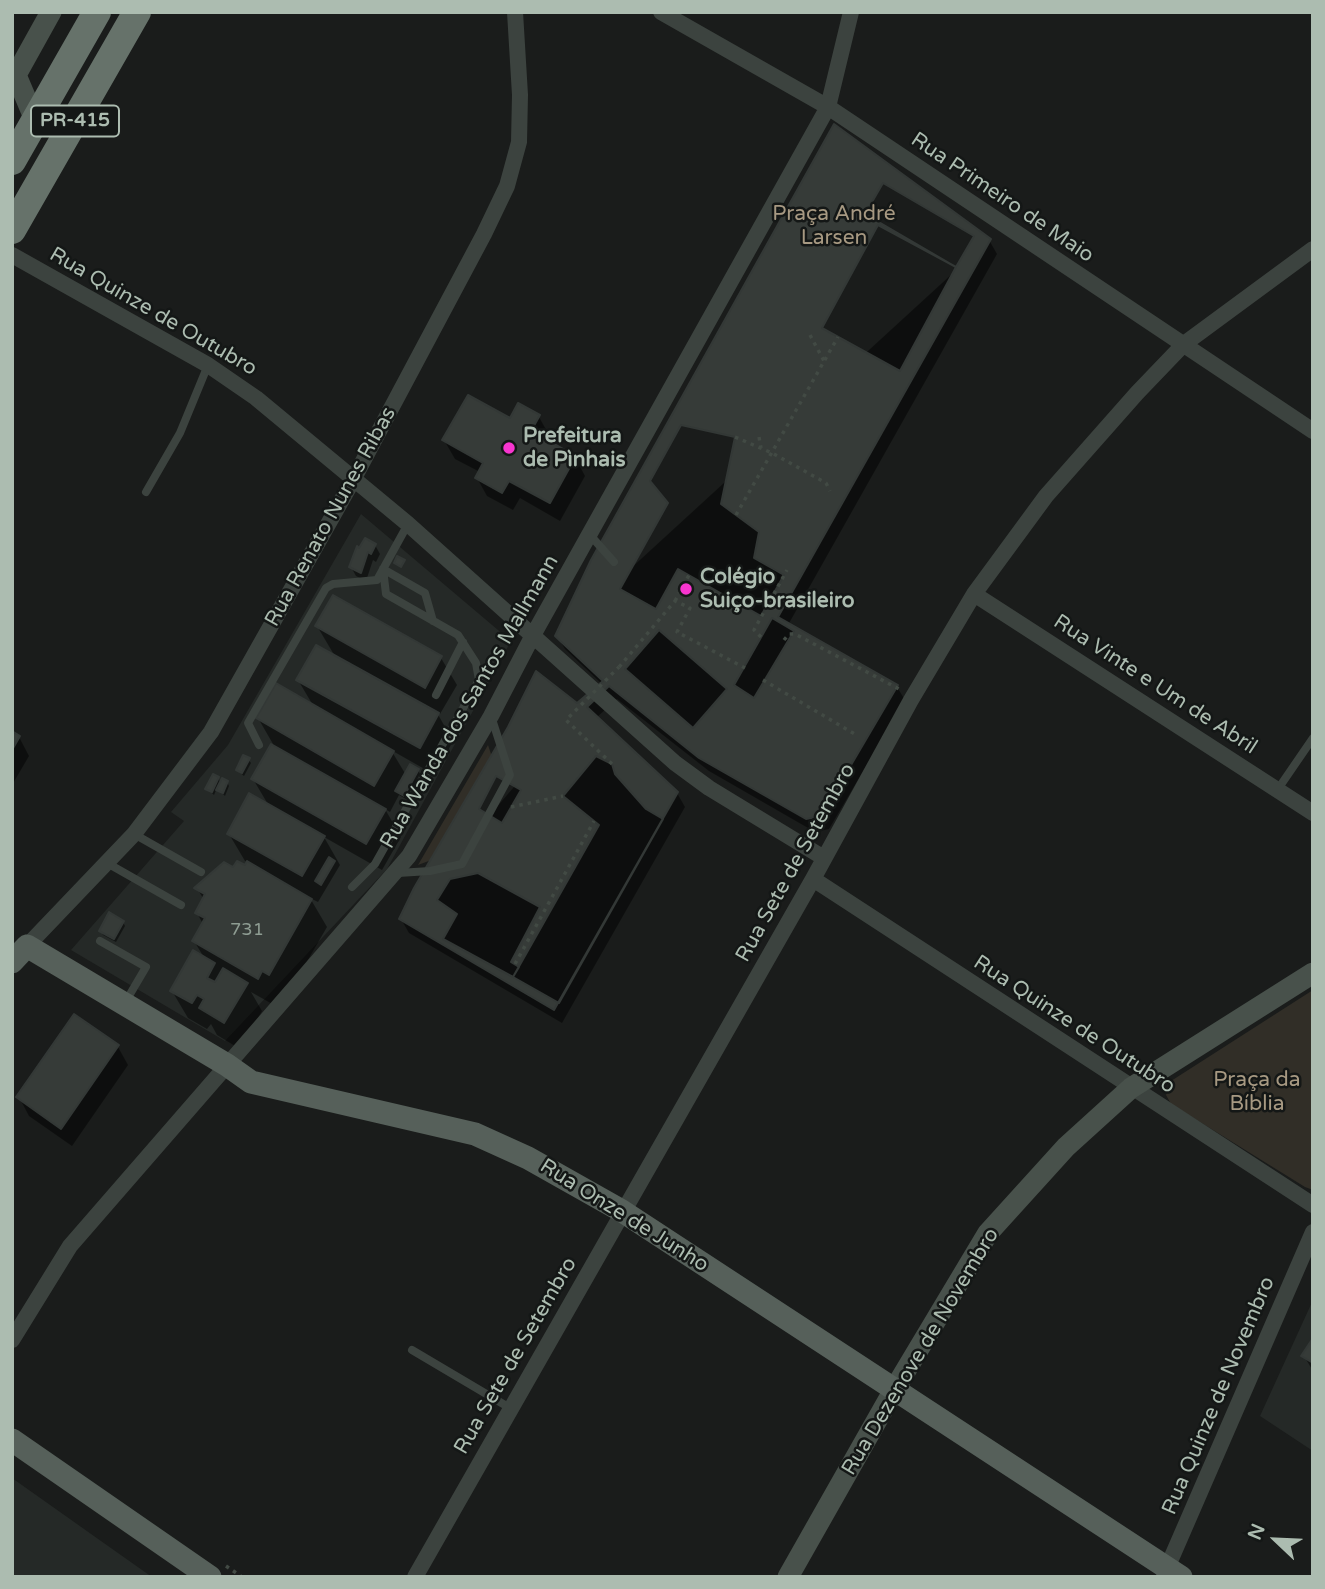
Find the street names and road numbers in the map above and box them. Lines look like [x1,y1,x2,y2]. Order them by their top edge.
road number: PR-415 [31,105,119,136]
street label: Rua Primeiro de Maio [906,127,1098,269]
street label: Rua Quinze de Outubro [45,242,261,382]
street label: Rua Renato Nunes Ribas [260,403,402,631]
street label: Rua Wanda dos Santos Mallmann [375,551,565,853]
street label: Rua Vinte e Um de Abril [1048,610,1262,760]
street label: Rua Sete de Setembro [731,759,861,967]
street label: Rua Quinze de Outubro [968,950,1180,1100]
street label: Rua Onze de Junho [535,1154,713,1278]
street label: Rua Dezenove de Novembro [837,1224,1005,1480]
street label: Rua Sete de Setembro [449,1253,583,1459]
street label: Rua Quinze de Novembro [1157,1273,1281,1519]

